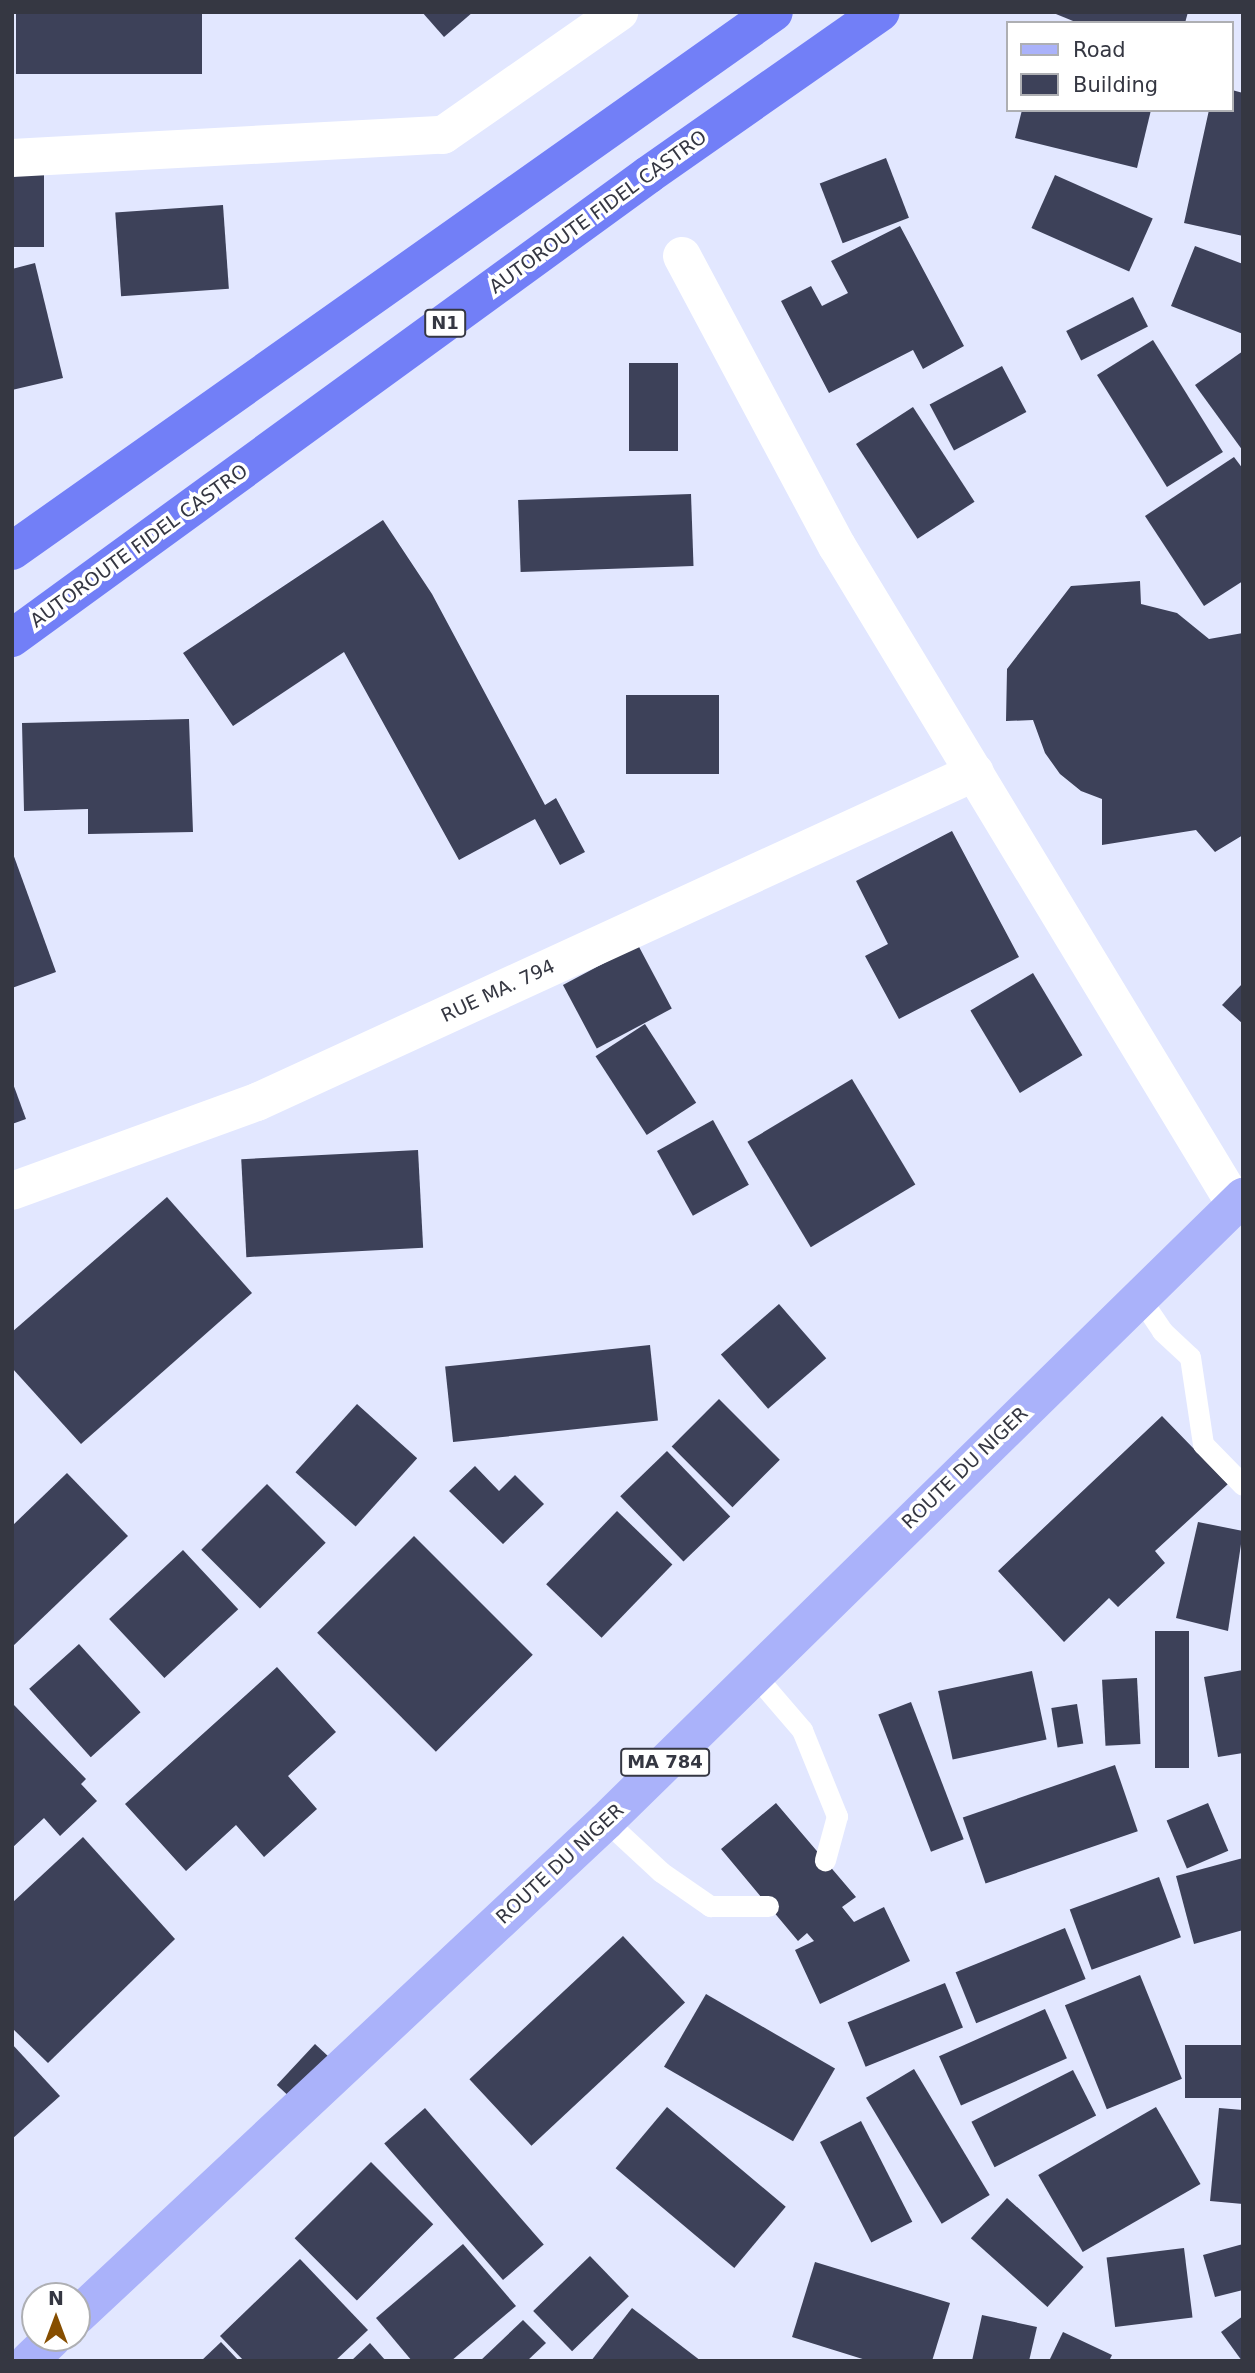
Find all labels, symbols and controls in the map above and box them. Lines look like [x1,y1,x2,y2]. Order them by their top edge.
legend [1006,21,1234,112]
text: Road [1073,38,1126,62]
text: Building [1073,73,1158,97]
street label: AUTOROUTE FIDEL CASTRO [485,125,711,299]
road number: N1 [424,309,466,338]
street label: AUTOROUTE FIDEL CASTRO [26,459,252,633]
street label: RUE MA. 794 [438,955,558,1027]
street label: ROUTE DU NIGER [897,1402,1033,1534]
road number: MA 784 [620,1748,710,1777]
street label: ROUTE DU NIGER [492,1799,628,1929]
north arrow [21,2282,91,2352]
text: N [48,2287,64,2309]

